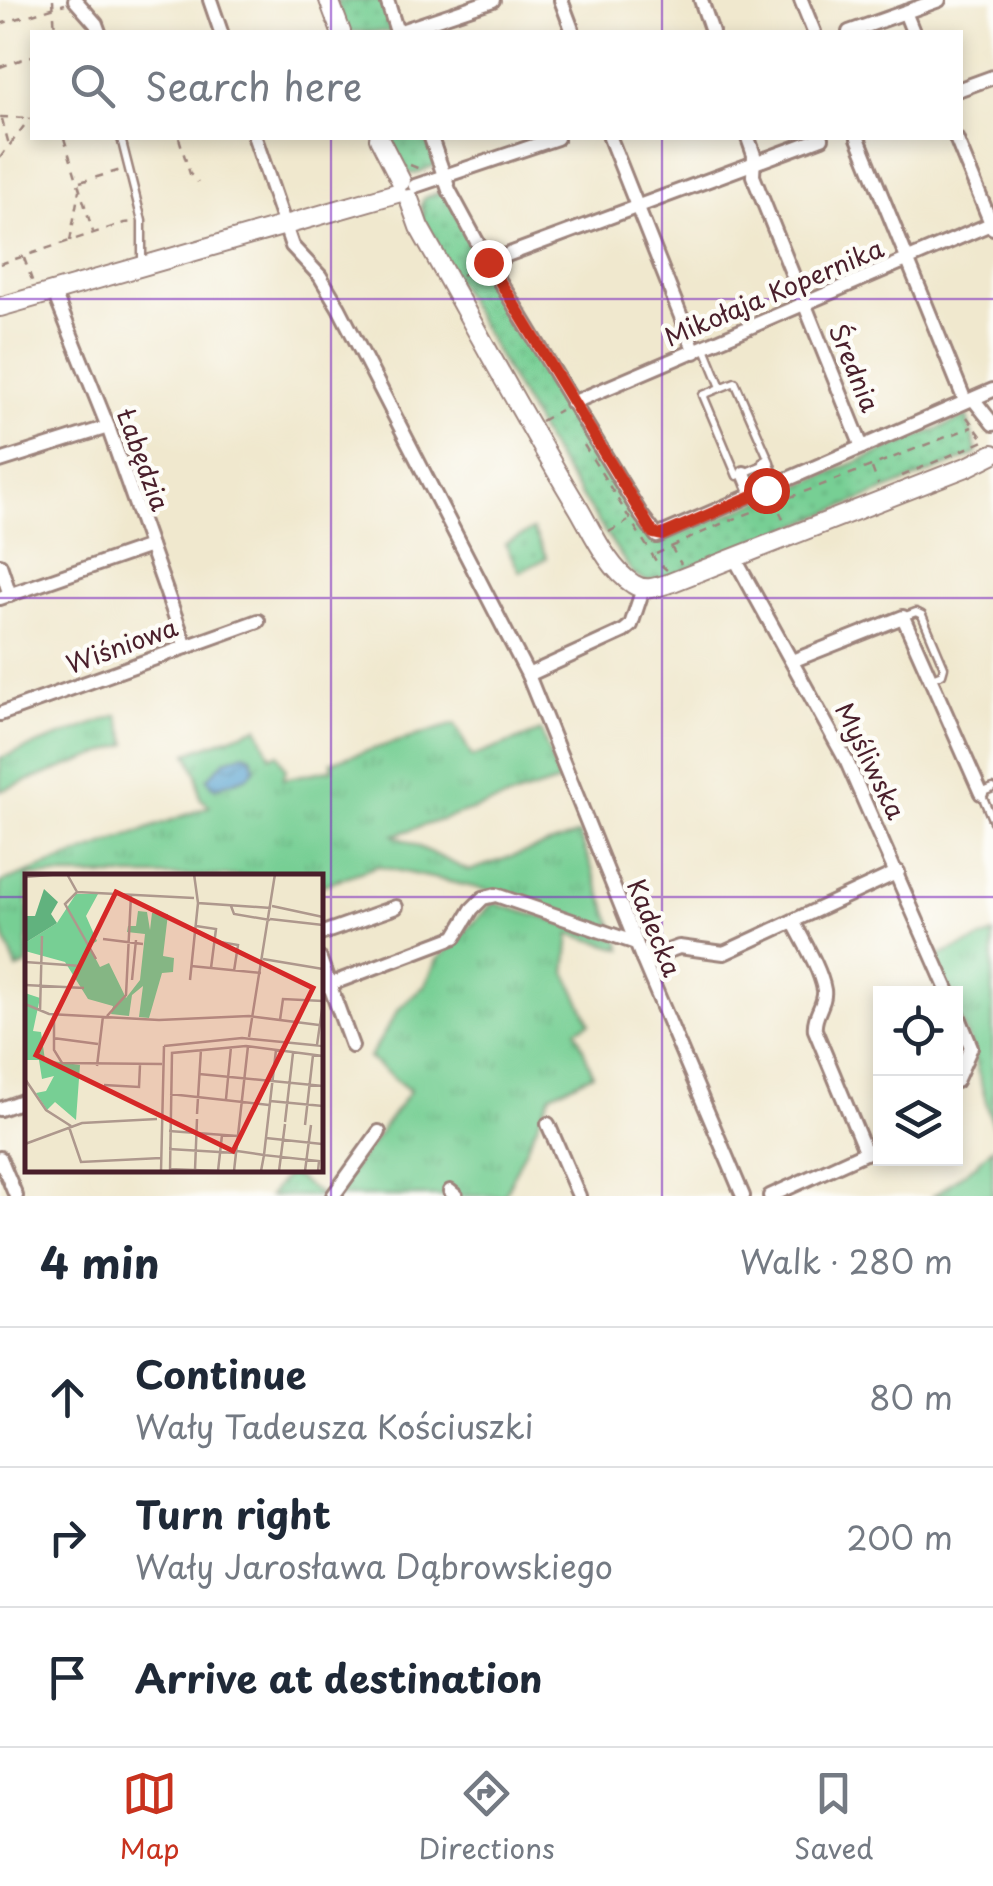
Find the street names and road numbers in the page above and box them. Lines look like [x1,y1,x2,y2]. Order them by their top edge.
street label: Mikołaja Kopernika [658,229,889,355]
street label: Średnia [820,318,890,418]
street label: Łabędzia [108,403,180,517]
street label: Wiśniowa [61,607,183,683]
street label: Myśliwska [826,696,916,826]
street label: Kadecka [618,873,692,982]

